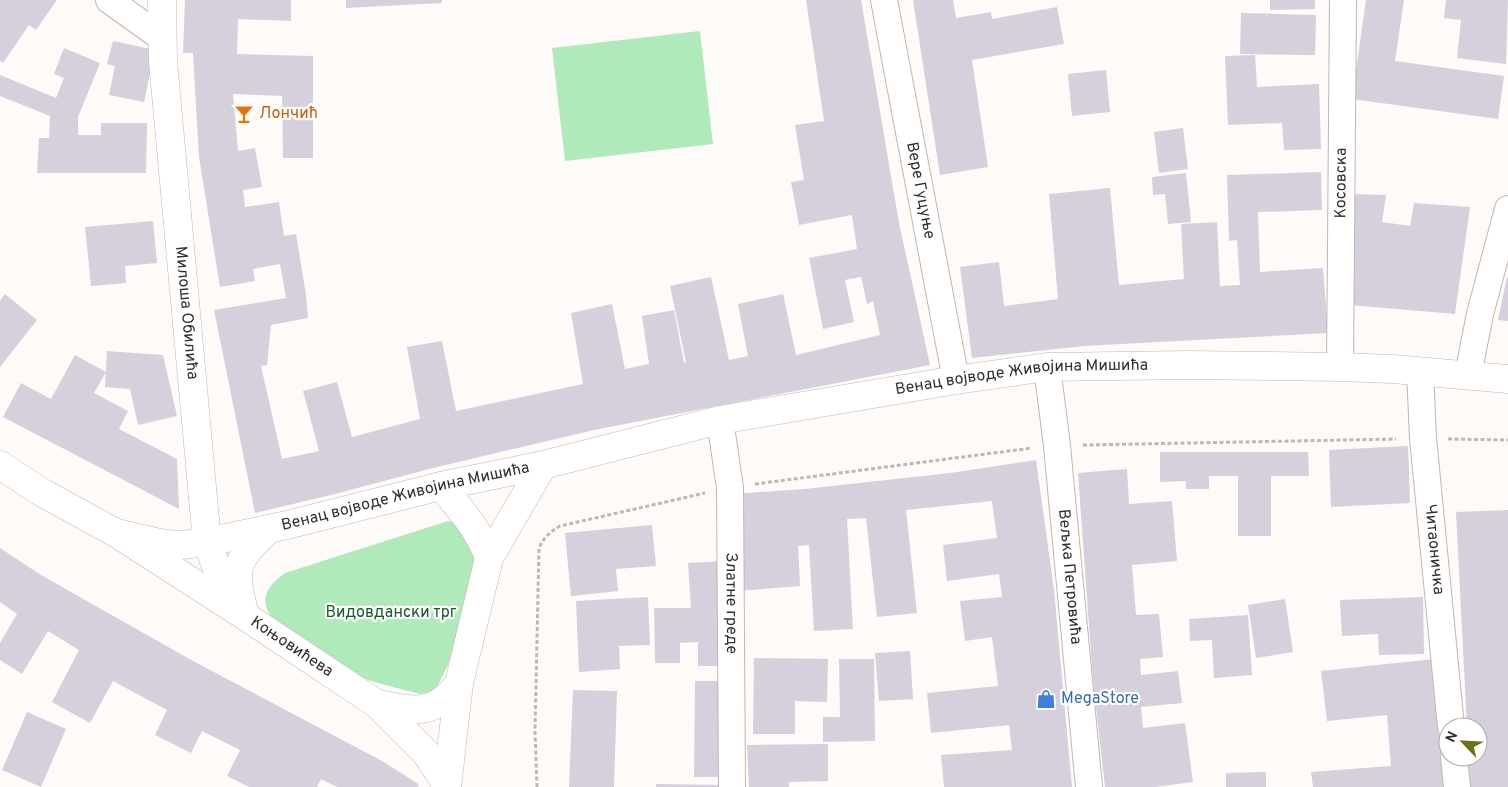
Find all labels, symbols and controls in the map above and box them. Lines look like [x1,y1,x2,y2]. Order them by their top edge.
bar icon: Лончић [233,103,255,125]
place label: Лончић [259,104,318,124]
street label: Вере Гуцуње [901,140,939,241]
street label: Косовска [1331,147,1352,219]
street label: Милоша Обилића [170,245,202,381]
street label: Венац војводе Живојина Мишића [894,356,1148,400]
street label: Венац војводе Живојина Мишића [280,458,531,536]
street label: Читаоничка [1419,503,1448,596]
street label: Вељка Петровића [1053,508,1086,646]
street label: Златне греде [720,552,741,654]
park label: Видовдански трг [325,603,457,623]
street label: Коњовићева [246,612,337,682]
shop icon: MegaStore [1035,688,1057,710]
place label: MegaStore [1061,689,1139,709]
north arrow [1438,717,1488,767]
text: N [1443,729,1462,745]

